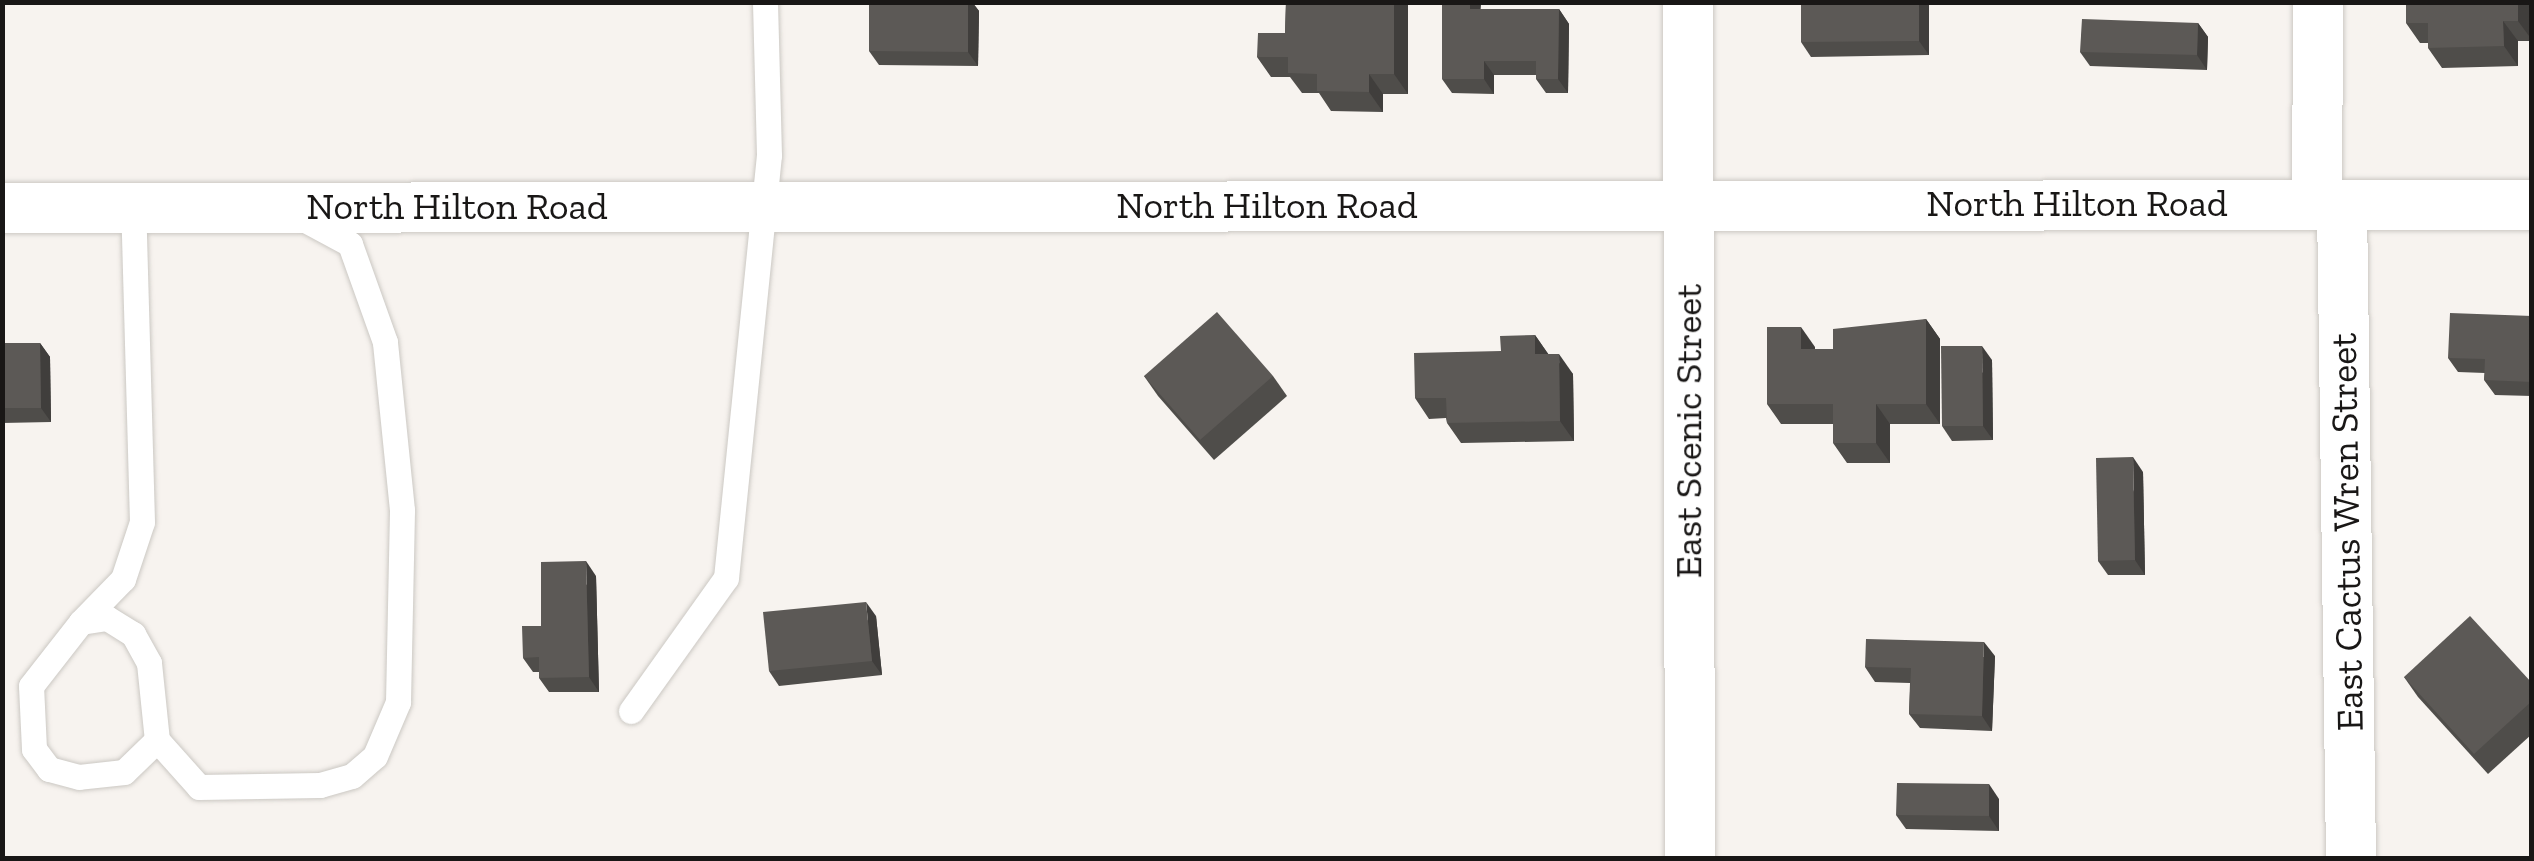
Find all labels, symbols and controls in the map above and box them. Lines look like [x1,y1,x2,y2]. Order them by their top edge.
street label: North Hilton Road [1926,181,2228,227]
street label: North Hilton Road [1116,183,1418,229]
street label: North Hilton Road [306,184,608,230]
street label: East Scenic Street [1666,284,1712,578]
street label: East Cactus Wren Street [2321,332,2373,732]

